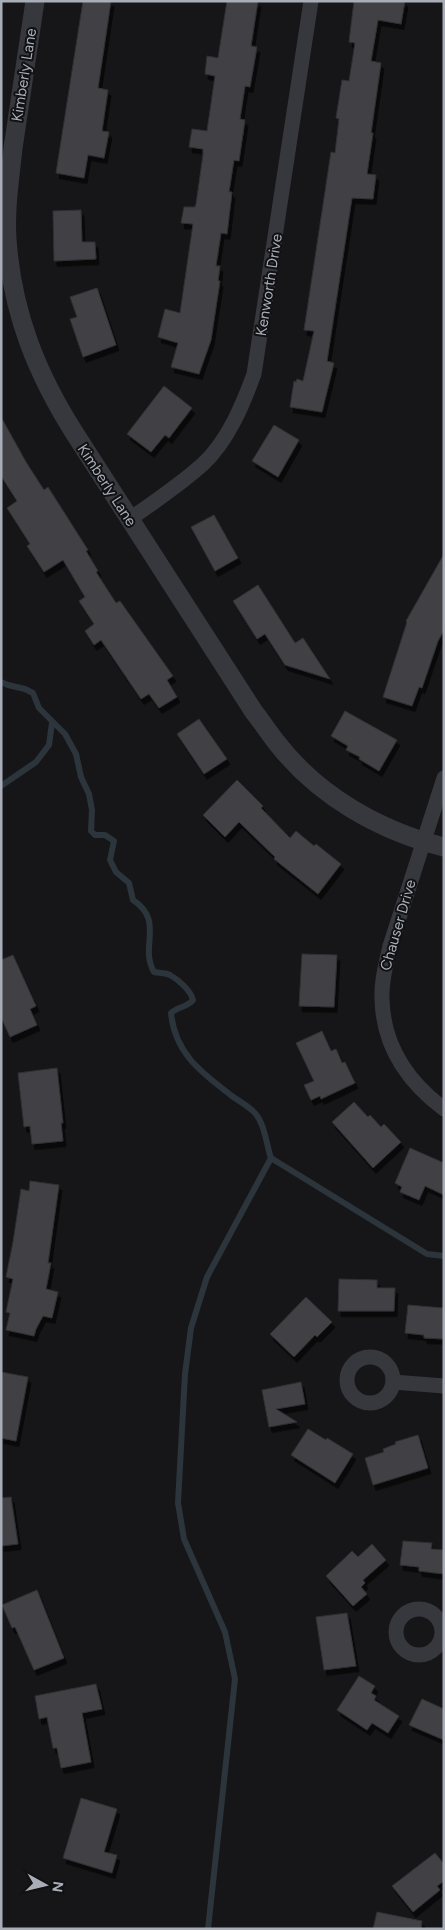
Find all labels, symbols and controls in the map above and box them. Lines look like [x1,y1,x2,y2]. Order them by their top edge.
street label: Kimberly Lane [8,27,40,123]
street label: Kenworth Drive [252,233,286,337]
street label: Kimberly Lane [74,441,140,529]
street label: Chauser Drive [376,877,420,973]
north arrow [20,1860,70,1910]
text: N [48,1880,67,1893]

